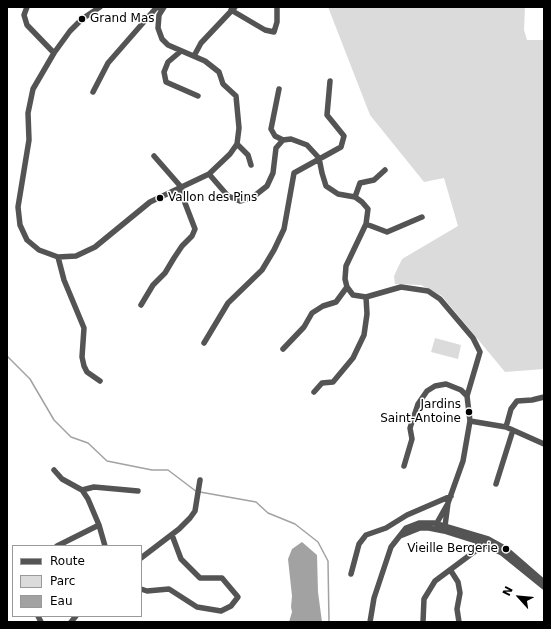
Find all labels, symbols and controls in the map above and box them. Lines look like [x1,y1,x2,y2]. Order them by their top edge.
place label: Grand Mas [90,12,155,26]
marker: Grand Mas [77,14,87,24]
place label: Vallon des Pins [168,191,257,205]
marker: Vallon des Pins [155,193,165,203]
place label: Jardins Saint-Antoine [380,398,461,426]
marker: Jardins Saint-Antoine [464,407,474,417]
place label: Vieille Bergerie [407,542,498,556]
marker: Vieille Bergerie [501,544,511,554]
legend [12,545,142,617]
text: Route [50,554,85,568]
text: Parc [50,574,75,588]
north arrow [499,577,539,617]
text: N [500,584,516,598]
text: Eau [50,594,73,608]

